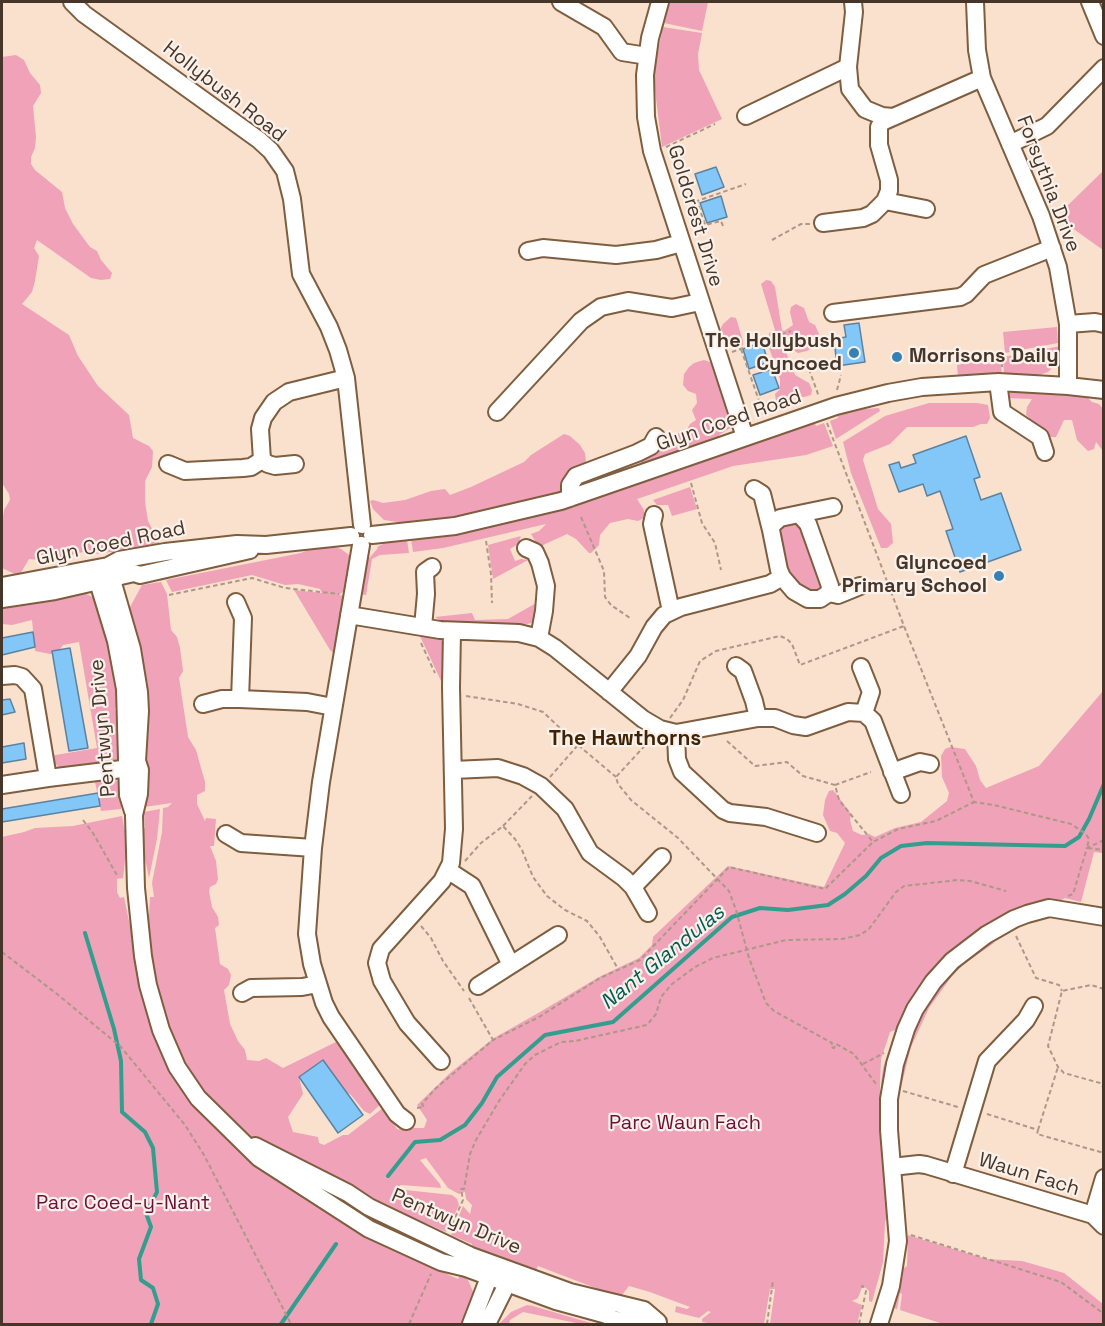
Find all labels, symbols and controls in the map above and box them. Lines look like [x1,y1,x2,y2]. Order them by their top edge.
street label: Hollybush Road [158,36,290,148]
street label: Forsythia Drive [1011,112,1085,256]
street label: Goldcrest Drive [662,142,728,290]
place label: The Hollybush Cyncoed [705,330,842,377]
place label: Morrisons Daily [909,345,1058,369]
marker: The Hollybush Cyncoed [847,346,861,360]
marker: Morrisons Daily [890,350,904,364]
street label: Glyn Coed Road [653,385,805,457]
street label: Glyn Coed Road [34,516,188,572]
place label: Glyncoed Primary School [842,552,987,599]
marker: Glyncoed Primary School [992,569,1006,583]
street label: Pentwyn Drive [85,658,121,798]
district label: The Hawthorns [549,726,701,752]
water label: Nant Glandulas [596,900,730,1016]
park label: Parc Waun Fach [609,1112,761,1136]
street label: Waun Fach [976,1148,1082,1202]
street label: Pentwyn Drive [388,1184,524,1260]
park label: Parc Coed-y-Nant [36,1192,210,1216]

